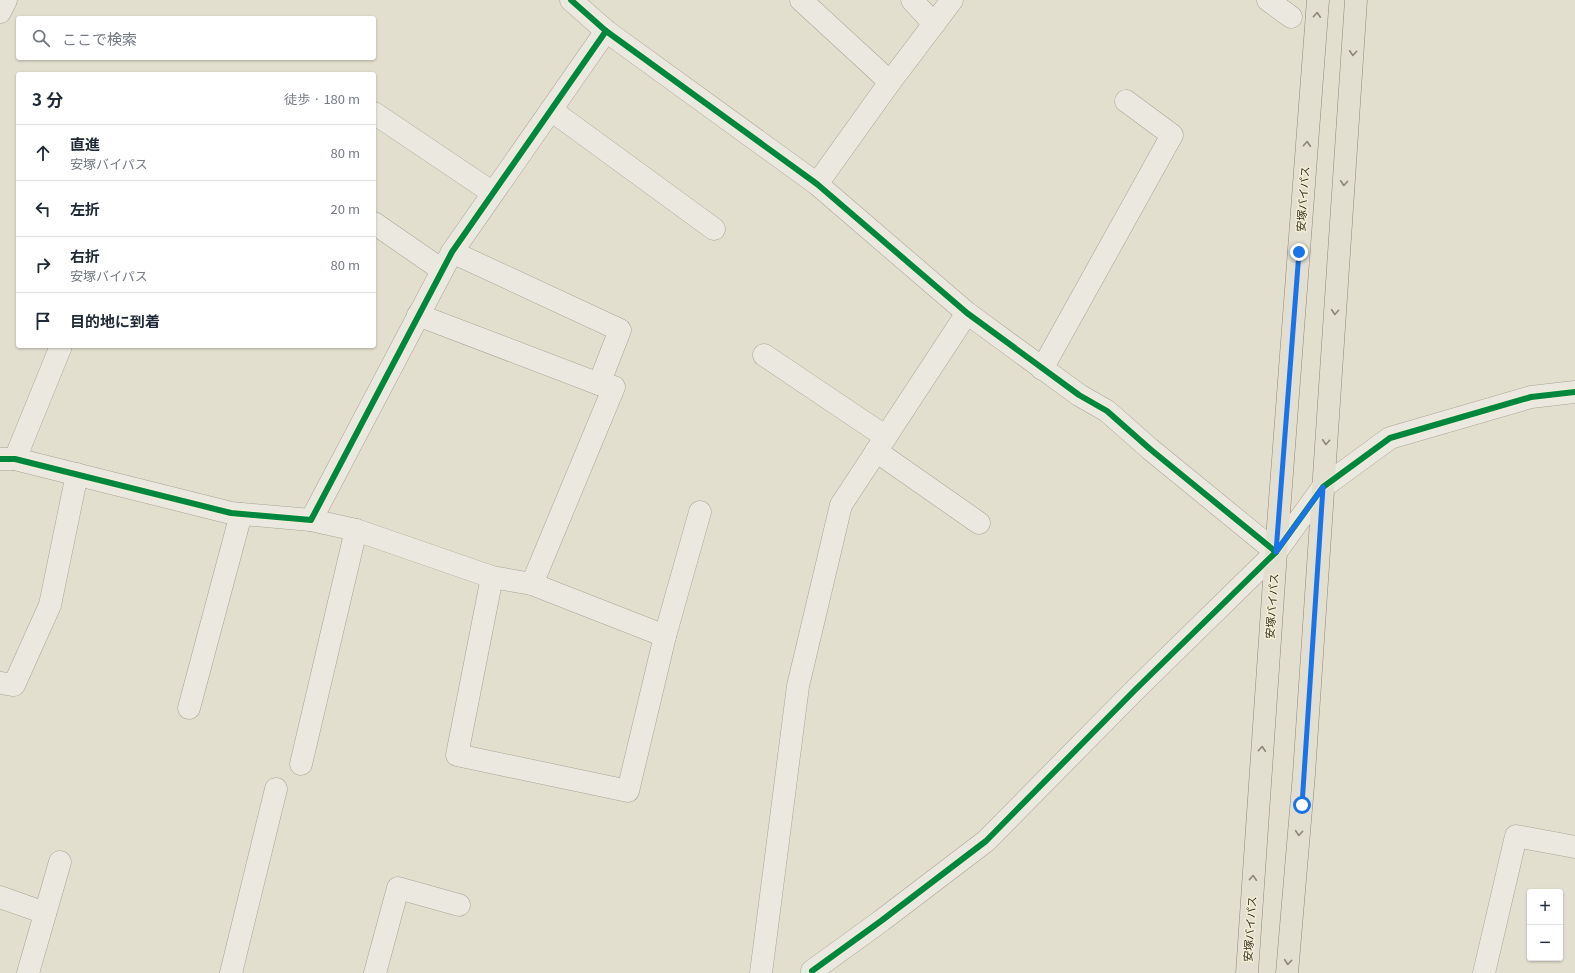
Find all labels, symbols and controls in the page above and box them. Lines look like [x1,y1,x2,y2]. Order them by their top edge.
one-way arrow [1313,12,1322,18]
search box [16,16,376,60]
icon: search [30,27,52,49]
text: ここで検索 [62,28,137,49]
one-way arrow [1348,50,1357,56]
text: 3 分 [32,86,63,111]
text: 徒歩 · 180 m [284,89,360,108]
text: 直進 [70,133,100,154]
one-way arrow [1303,141,1312,147]
icon: ahead [32,142,54,164]
text: 80 m [331,143,360,162]
text: 安塚バイパス [70,154,148,173]
street label: 安塚バイパス [1292,166,1312,232]
one-way arrow [1340,180,1349,186]
icon: left [32,198,54,220]
text: 左折 [70,198,100,219]
text: 20 m [331,199,360,218]
route end [1290,243,1308,261]
text: 右折 [70,245,100,266]
icon: right [32,254,54,276]
text: 80 m [331,255,360,274]
text: 安塚バイパス [70,266,148,285]
one-way arrow [1331,309,1340,315]
icon: arrive [32,310,54,332]
text: 目的地に到着 [70,310,160,331]
one-way arrow [1322,439,1331,445]
street label: 安塚バイパス [1261,573,1281,639]
one-way arrow [1258,746,1267,752]
route start [1293,796,1311,814]
one-way arrow [1295,830,1304,836]
one-way arrow [1249,875,1258,881]
map controls [1527,889,1563,961]
button: + [1527,889,1563,925]
street label: 安塚バイパス [1239,896,1259,962]
button: − [1527,925,1563,961]
one-way arrow [1283,959,1292,965]

